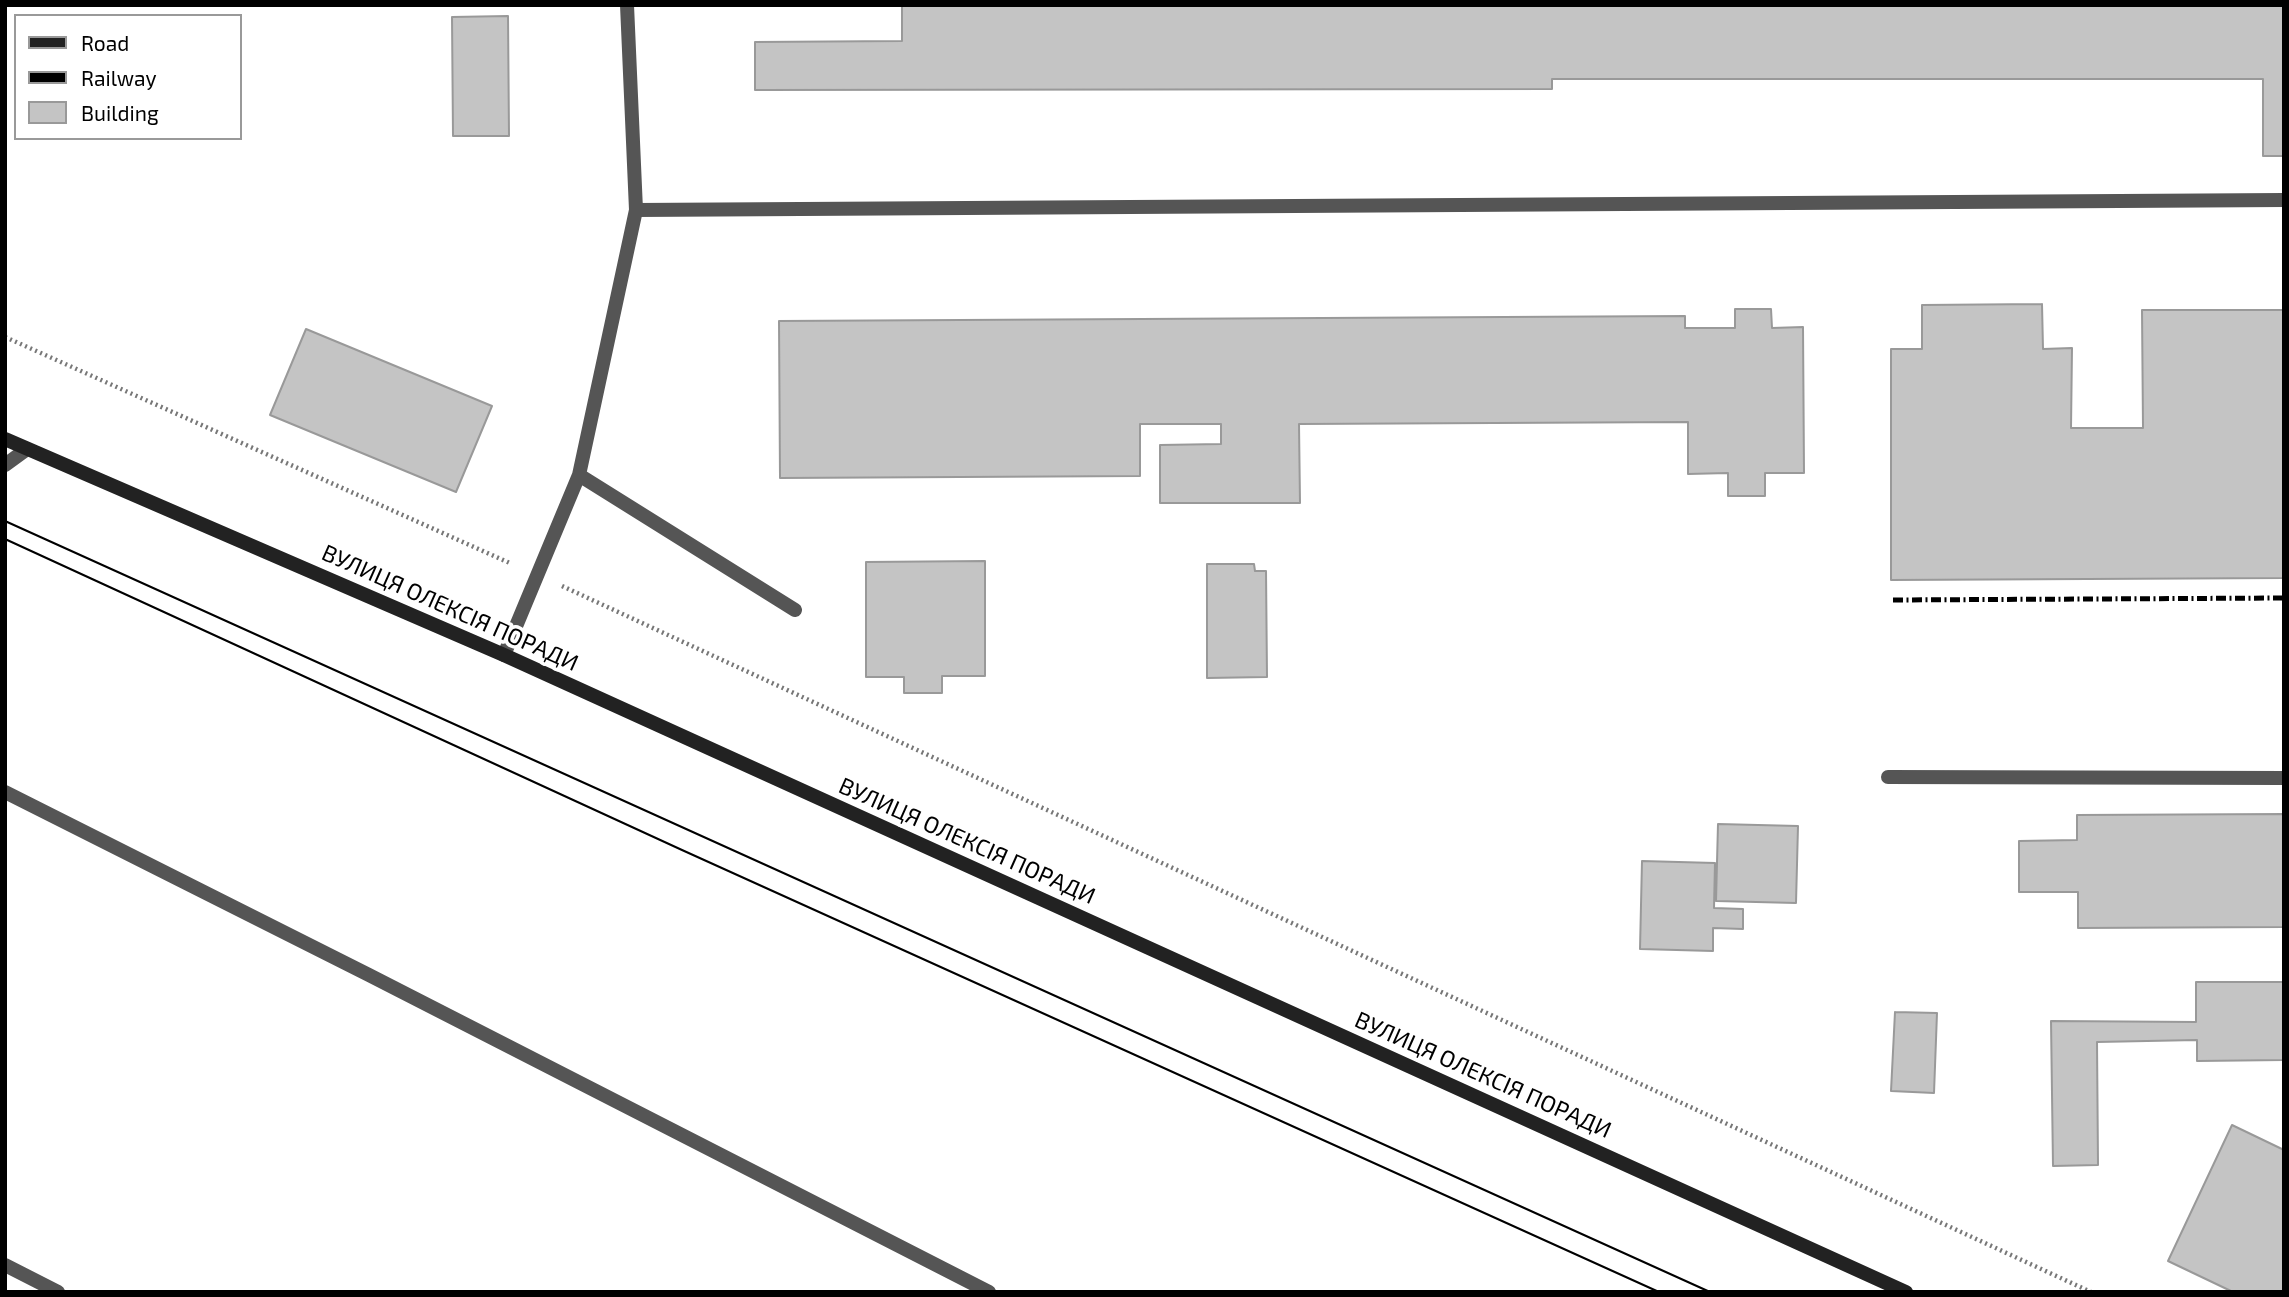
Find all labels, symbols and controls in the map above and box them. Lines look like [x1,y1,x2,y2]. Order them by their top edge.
legend [14,14,242,140]
text: Road [81,30,129,55]
text: Railway [81,65,157,90]
text: Building [81,100,159,125]
street label: ВУЛИЦЯ ОЛЕКСІЯ ПОРАДИ [318,539,582,677]
street label: ВУЛИЦЯ ОЛЕКСІЯ ПОРАДИ [835,772,1099,910]
street label: ВУЛИЦЯ ОЛЕКСІЯ ПОРАДИ [1351,1006,1615,1144]

